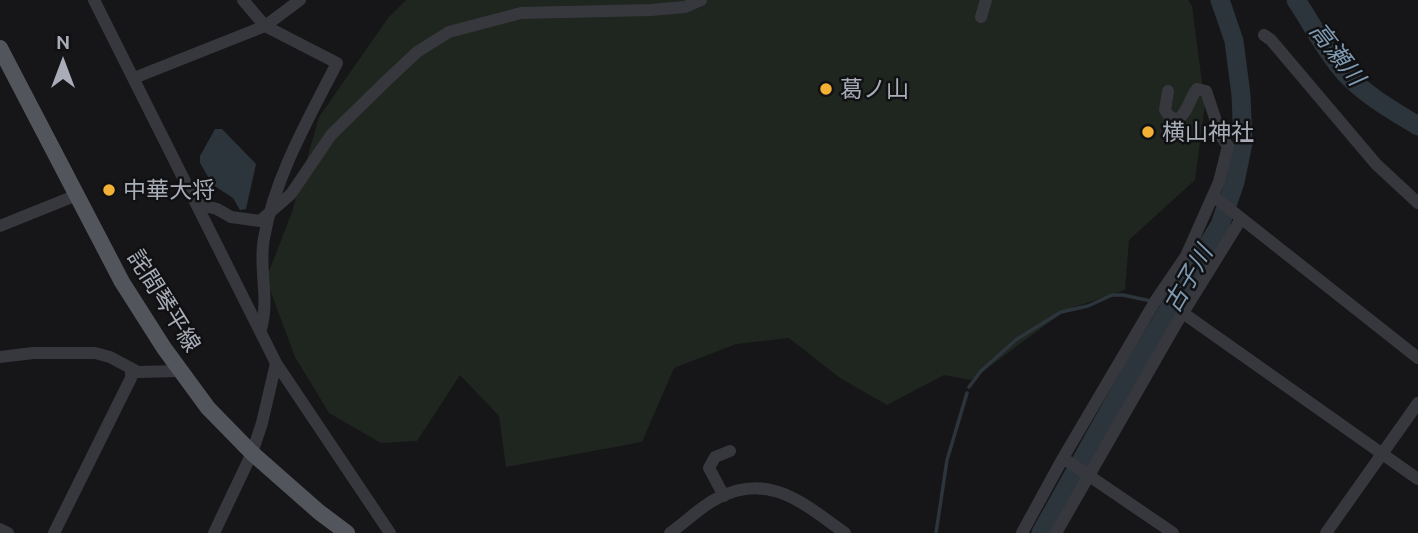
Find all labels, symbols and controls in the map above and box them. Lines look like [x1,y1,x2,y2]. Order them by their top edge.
water label: 高瀬川 [1303,17,1371,91]
north arrow [28,28,98,98]
text: N [56,31,70,53]
place label: 葛ノ山 [840,75,909,103]
marker: 葛ノ山 [818,81,834,97]
place label: 横山神社 [1162,118,1254,146]
marker: 横山神社 [1140,124,1156,140]
place label: 中華大将 [123,176,215,204]
marker: 中華大将 [101,182,117,198]
water label: 古子川 [1158,241,1218,317]
street label: 詫間琴平線 [122,245,206,357]

